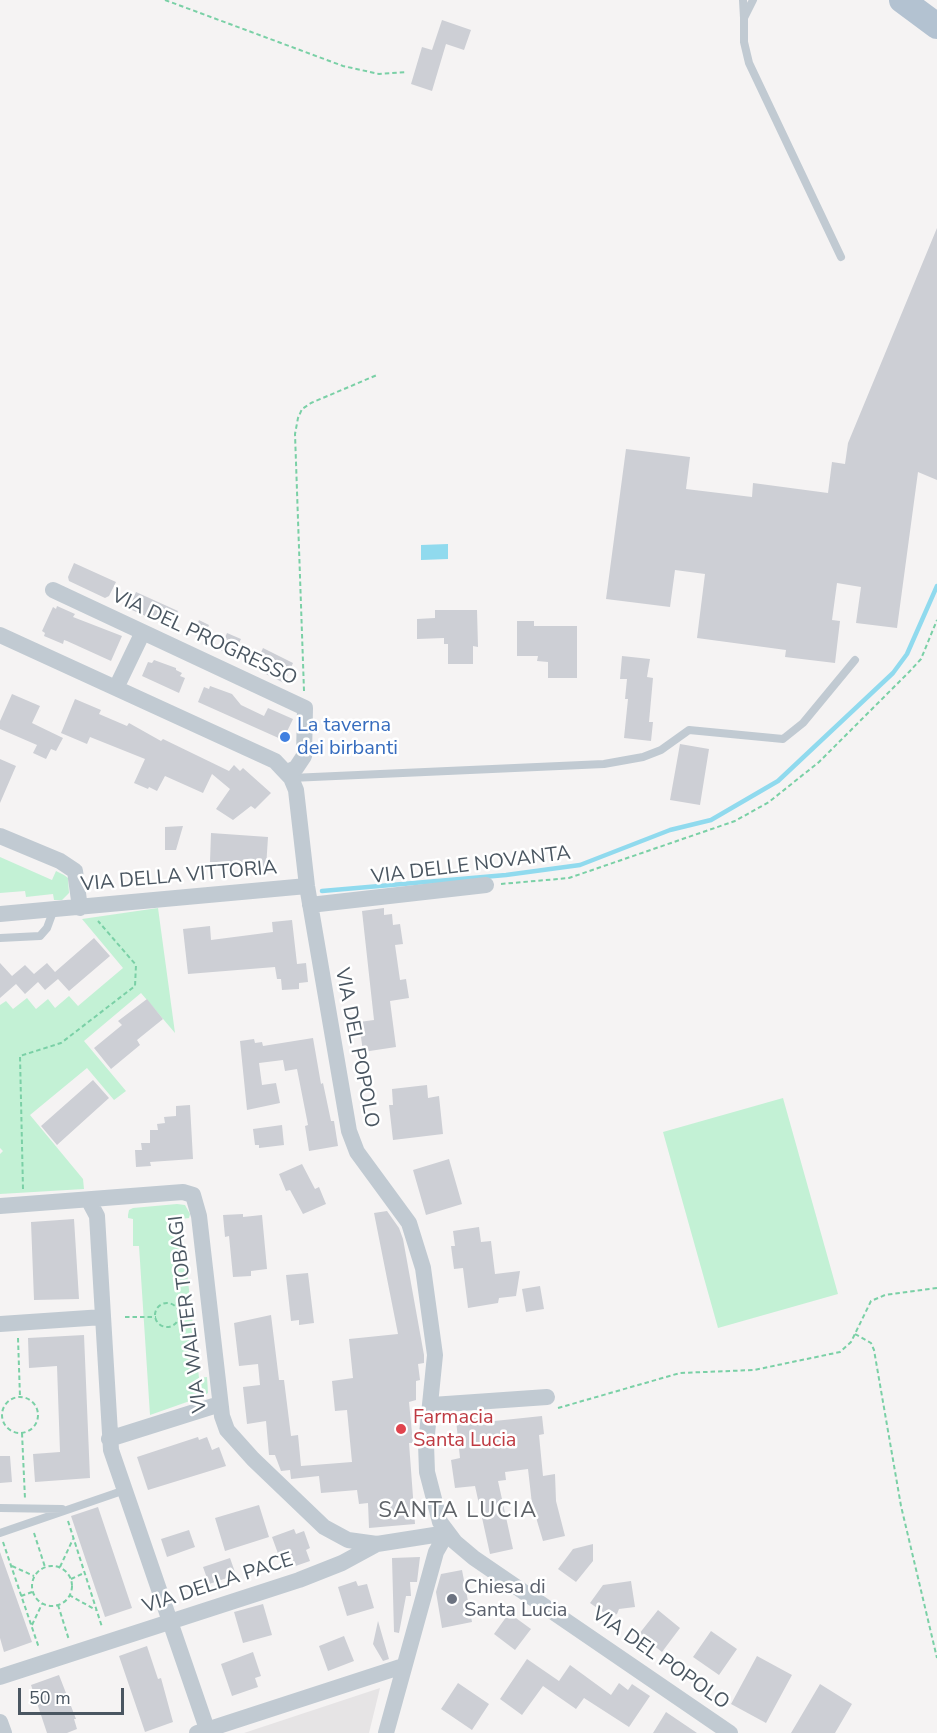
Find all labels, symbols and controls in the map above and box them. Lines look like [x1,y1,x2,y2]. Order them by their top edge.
street label: VIA DEL PROGRESSO [108,585,300,691]
place label: La taverna dei birbanti [297,714,398,761]
marker: La taverna dei birbanti [278,730,292,744]
street label: VIA DELLE NOVANTA [370,842,572,890]
street label: VIA DELLA VITTORIA [80,856,278,898]
street label: VIA DEL POPOLO [329,966,383,1130]
street label: VIA WALTER TOBAGI [165,1214,213,1414]
place label: Farmacia Santa Lucia [413,1406,516,1453]
marker: Farmacia Santa Lucia [394,1422,408,1436]
district label: SANTA LUCIA [378,1499,538,1525]
street label: VIA DELLA PACE [140,1548,296,1620]
place label: Chiesa di Santa Lucia [464,1576,567,1623]
marker: Chiesa di Santa Lucia [445,1592,459,1606]
street label: VIA DEL POPOLO [587,1603,733,1715]
scale bar [21,1676,128,1714]
text: 50 m [29,1686,71,1710]

